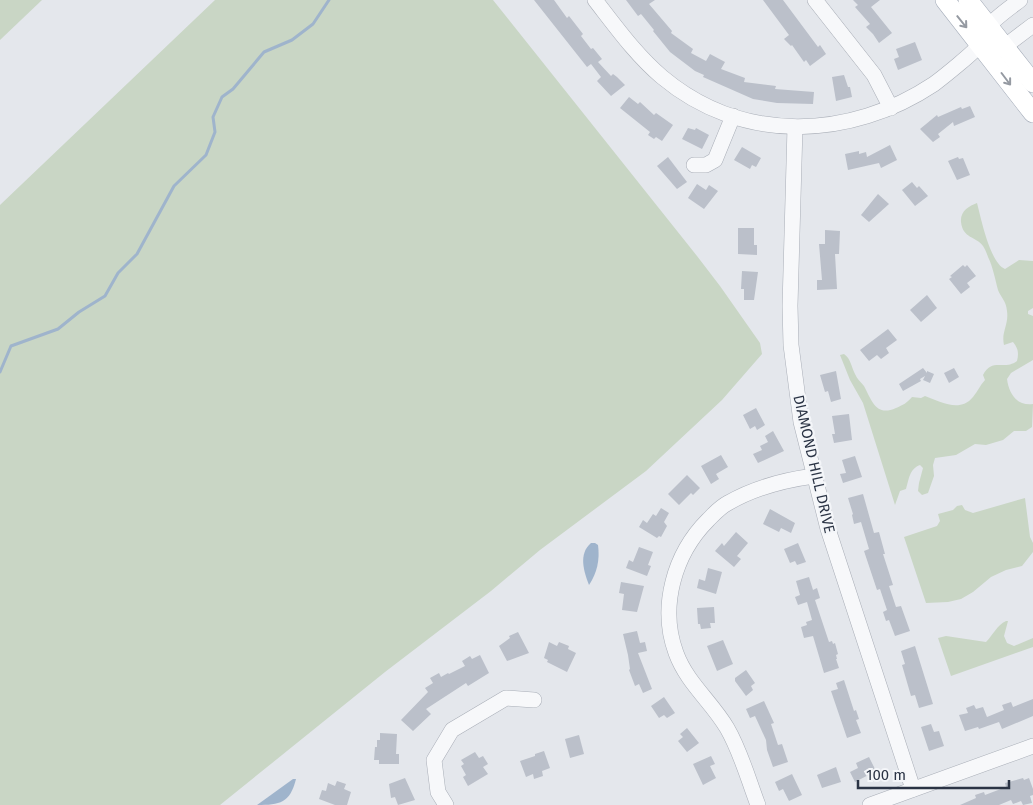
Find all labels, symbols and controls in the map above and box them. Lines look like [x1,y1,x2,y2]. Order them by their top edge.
one-way arrow [957,15,968,28]
one-way arrow [1001,72,1012,85]
street label: DIAMOND HILL DRIVE [789,393,839,535]
scale bar [858,758,1009,790]
text: 100 m [866,766,906,784]

